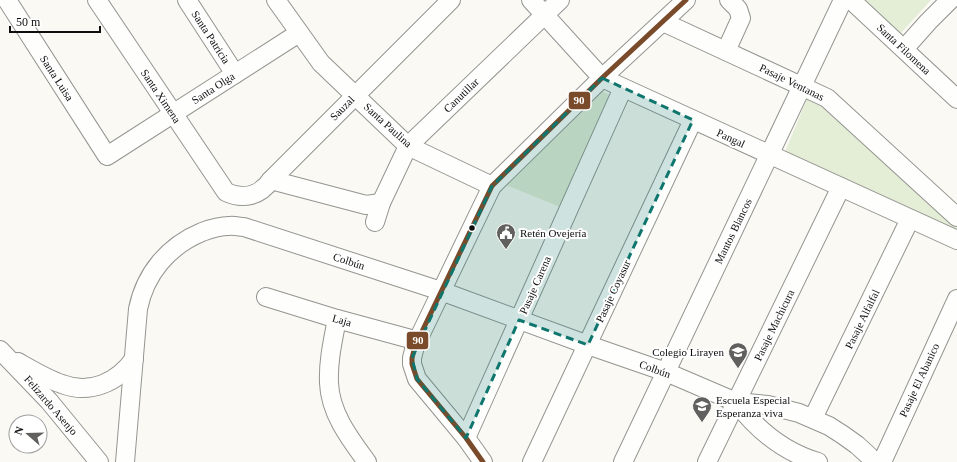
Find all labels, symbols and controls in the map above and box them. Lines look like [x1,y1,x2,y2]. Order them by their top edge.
scale bar [10,8,100,34]
street label: Santa Patricia [189,8,233,66]
text: 50 m [16,15,41,29]
street label: Santa Filomena [875,21,933,77]
street label: Santa Luisa [38,53,76,103]
street label: Pasaje Ventanas [758,61,826,103]
street label: Santa Ximena [139,67,183,125]
street label: Santa Olga [189,70,237,106]
street label: Canutillar [441,75,481,115]
line badge: 90 [568,91,591,110]
street label: Sauzal [327,93,357,123]
text: 90 [574,94,585,106]
street label: Santa Paulina [362,100,414,150]
street label: Pangal [715,126,747,150]
street label: Mantos Blancos [712,196,754,266]
public building icon: Retén Ovejería [495,222,517,250]
unlabelled marker [467,223,477,233]
place label: Retén Ovejería [520,227,586,239]
street label: Colbún [332,250,367,272]
street label: Pasaje Carena [517,254,553,316]
street label: Pasaje Coyasur [593,258,633,324]
street label: Pasaje Machicura [752,287,797,363]
street label: Pasaje Alfalfal [842,287,882,351]
street label: Laja [331,312,353,328]
line badge: 90 [406,331,429,350]
text: 90 [413,334,424,346]
school or university icon: Colegio Lirayen [727,341,749,369]
street label: Pasaje El Abanico [897,341,942,419]
place label: Colegio Lirayen [652,346,724,358]
street label: Colbún [638,358,673,380]
street label: Felizardo Asenjo [22,373,80,438]
place label: Escuela Especial Esperanza viva [716,394,790,419]
school or university icon: Escuela Especial Esperanza viva [691,395,713,423]
north arrow [8,414,48,454]
text: N [12,425,26,436]

